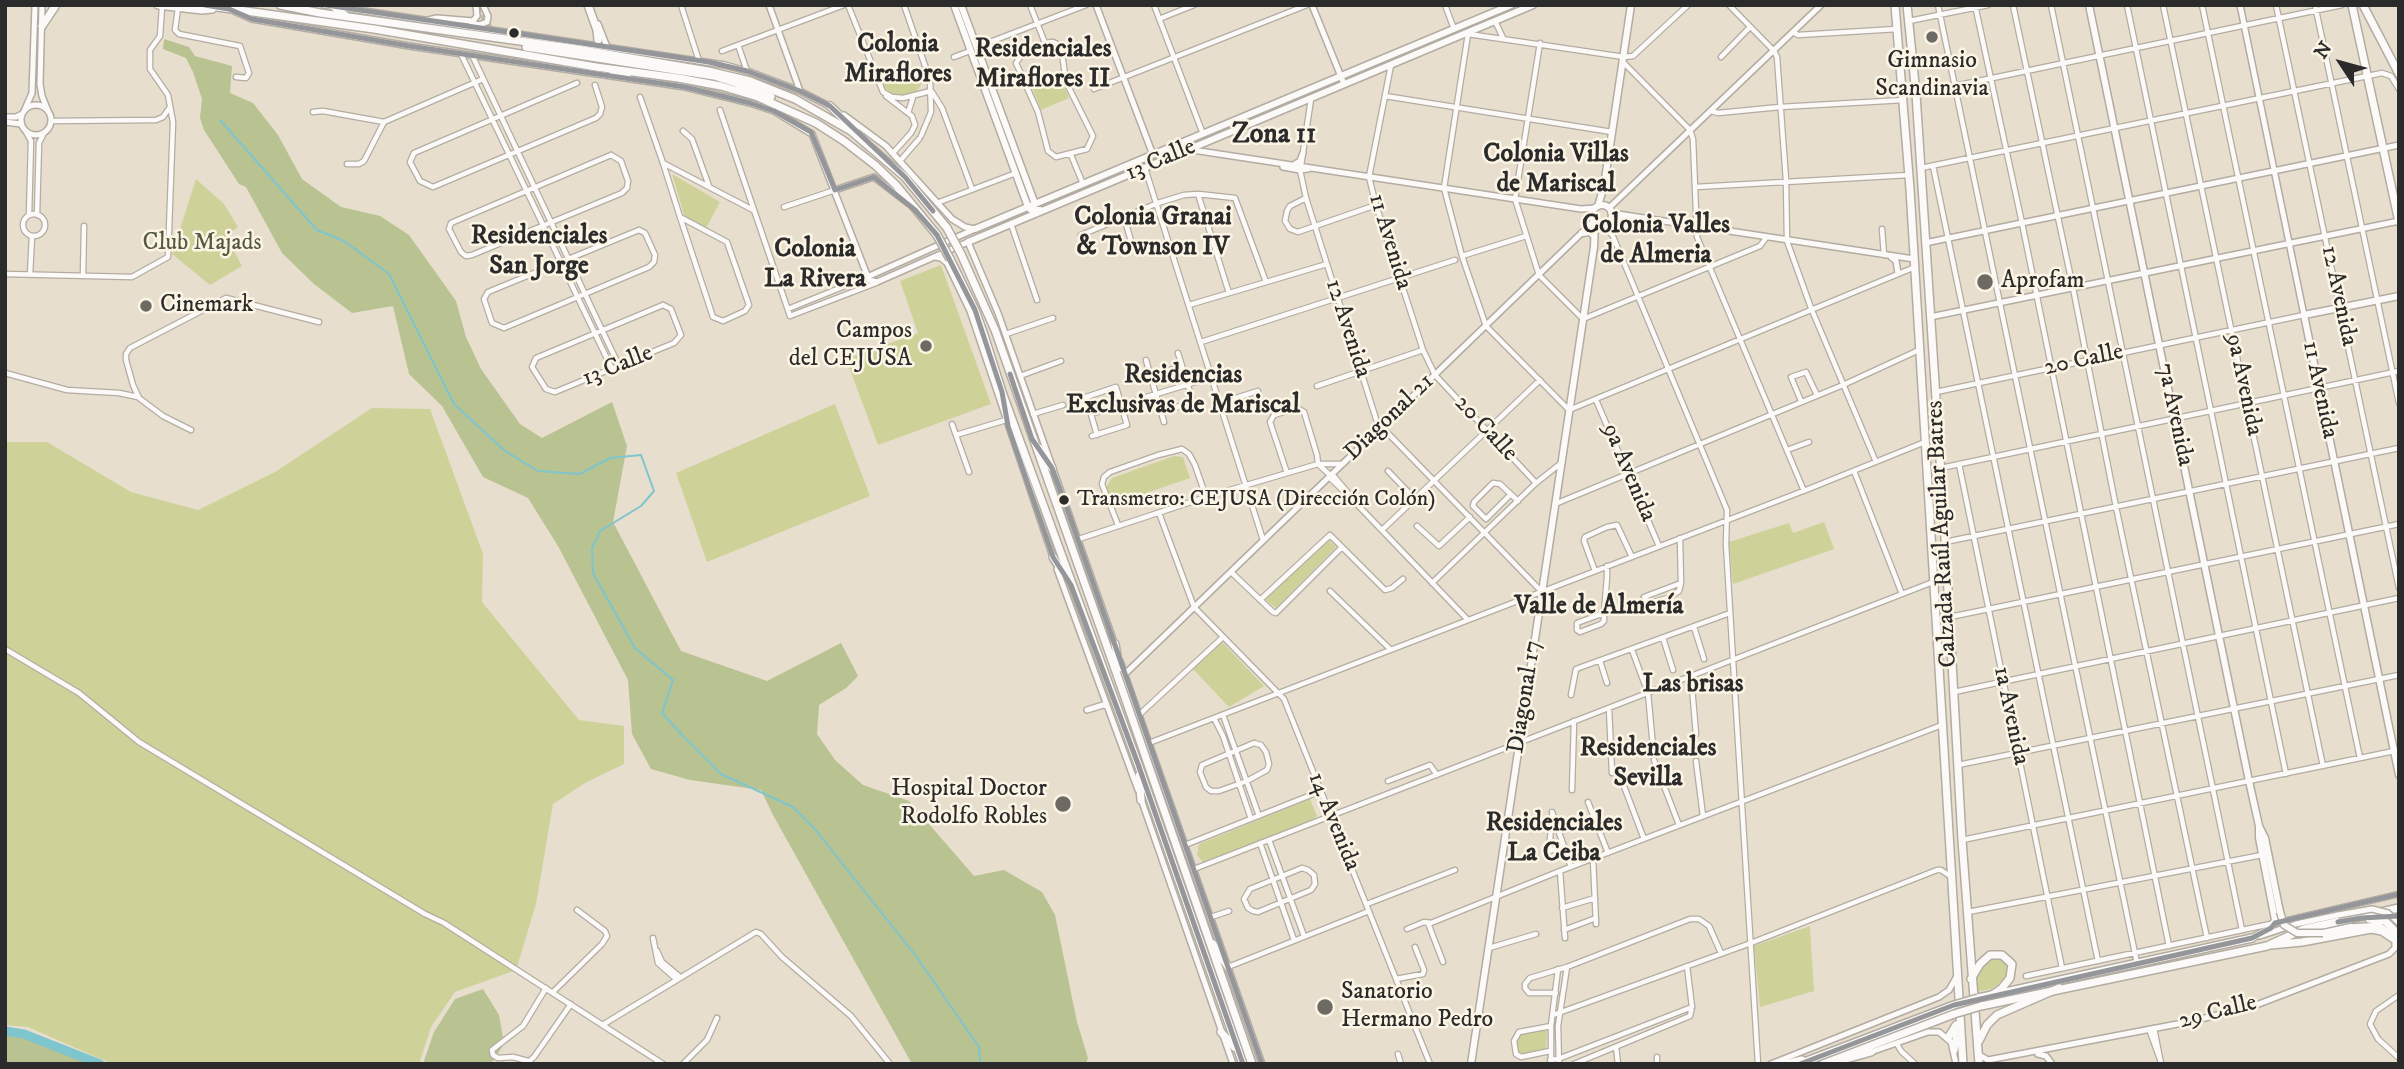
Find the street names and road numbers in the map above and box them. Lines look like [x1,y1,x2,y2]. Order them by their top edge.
street label: 13 Calle [1122,133,1200,189]
street label: 11 Avenida [1361,190,1417,294]
street label: 12 Avenida [2313,243,2363,349]
street label: 12 Avenida [1318,276,1376,382]
street label: 9a Avenida [2218,331,2268,439]
street label: 20 Calle [2042,339,2126,383]
street label: 11 Avenida [2295,339,2343,441]
street label: 13 Calle [579,340,657,394]
street label: 7a Avenida [2149,361,2199,469]
street label: Diagonal 21 [1339,368,1441,468]
street label: 20 Calle [1447,390,1523,468]
street label: Calzada Raúl Aguilar Batres [1922,400,1964,668]
street label: 9a Avenida [1595,420,1661,526]
street label: Diagonal 17 [1503,638,1549,756]
street label: 1a Avenida [1985,664,2035,768]
street label: 14 Avenida [1300,768,1366,876]
street label: 29 Calle [2176,989,2260,1037]

